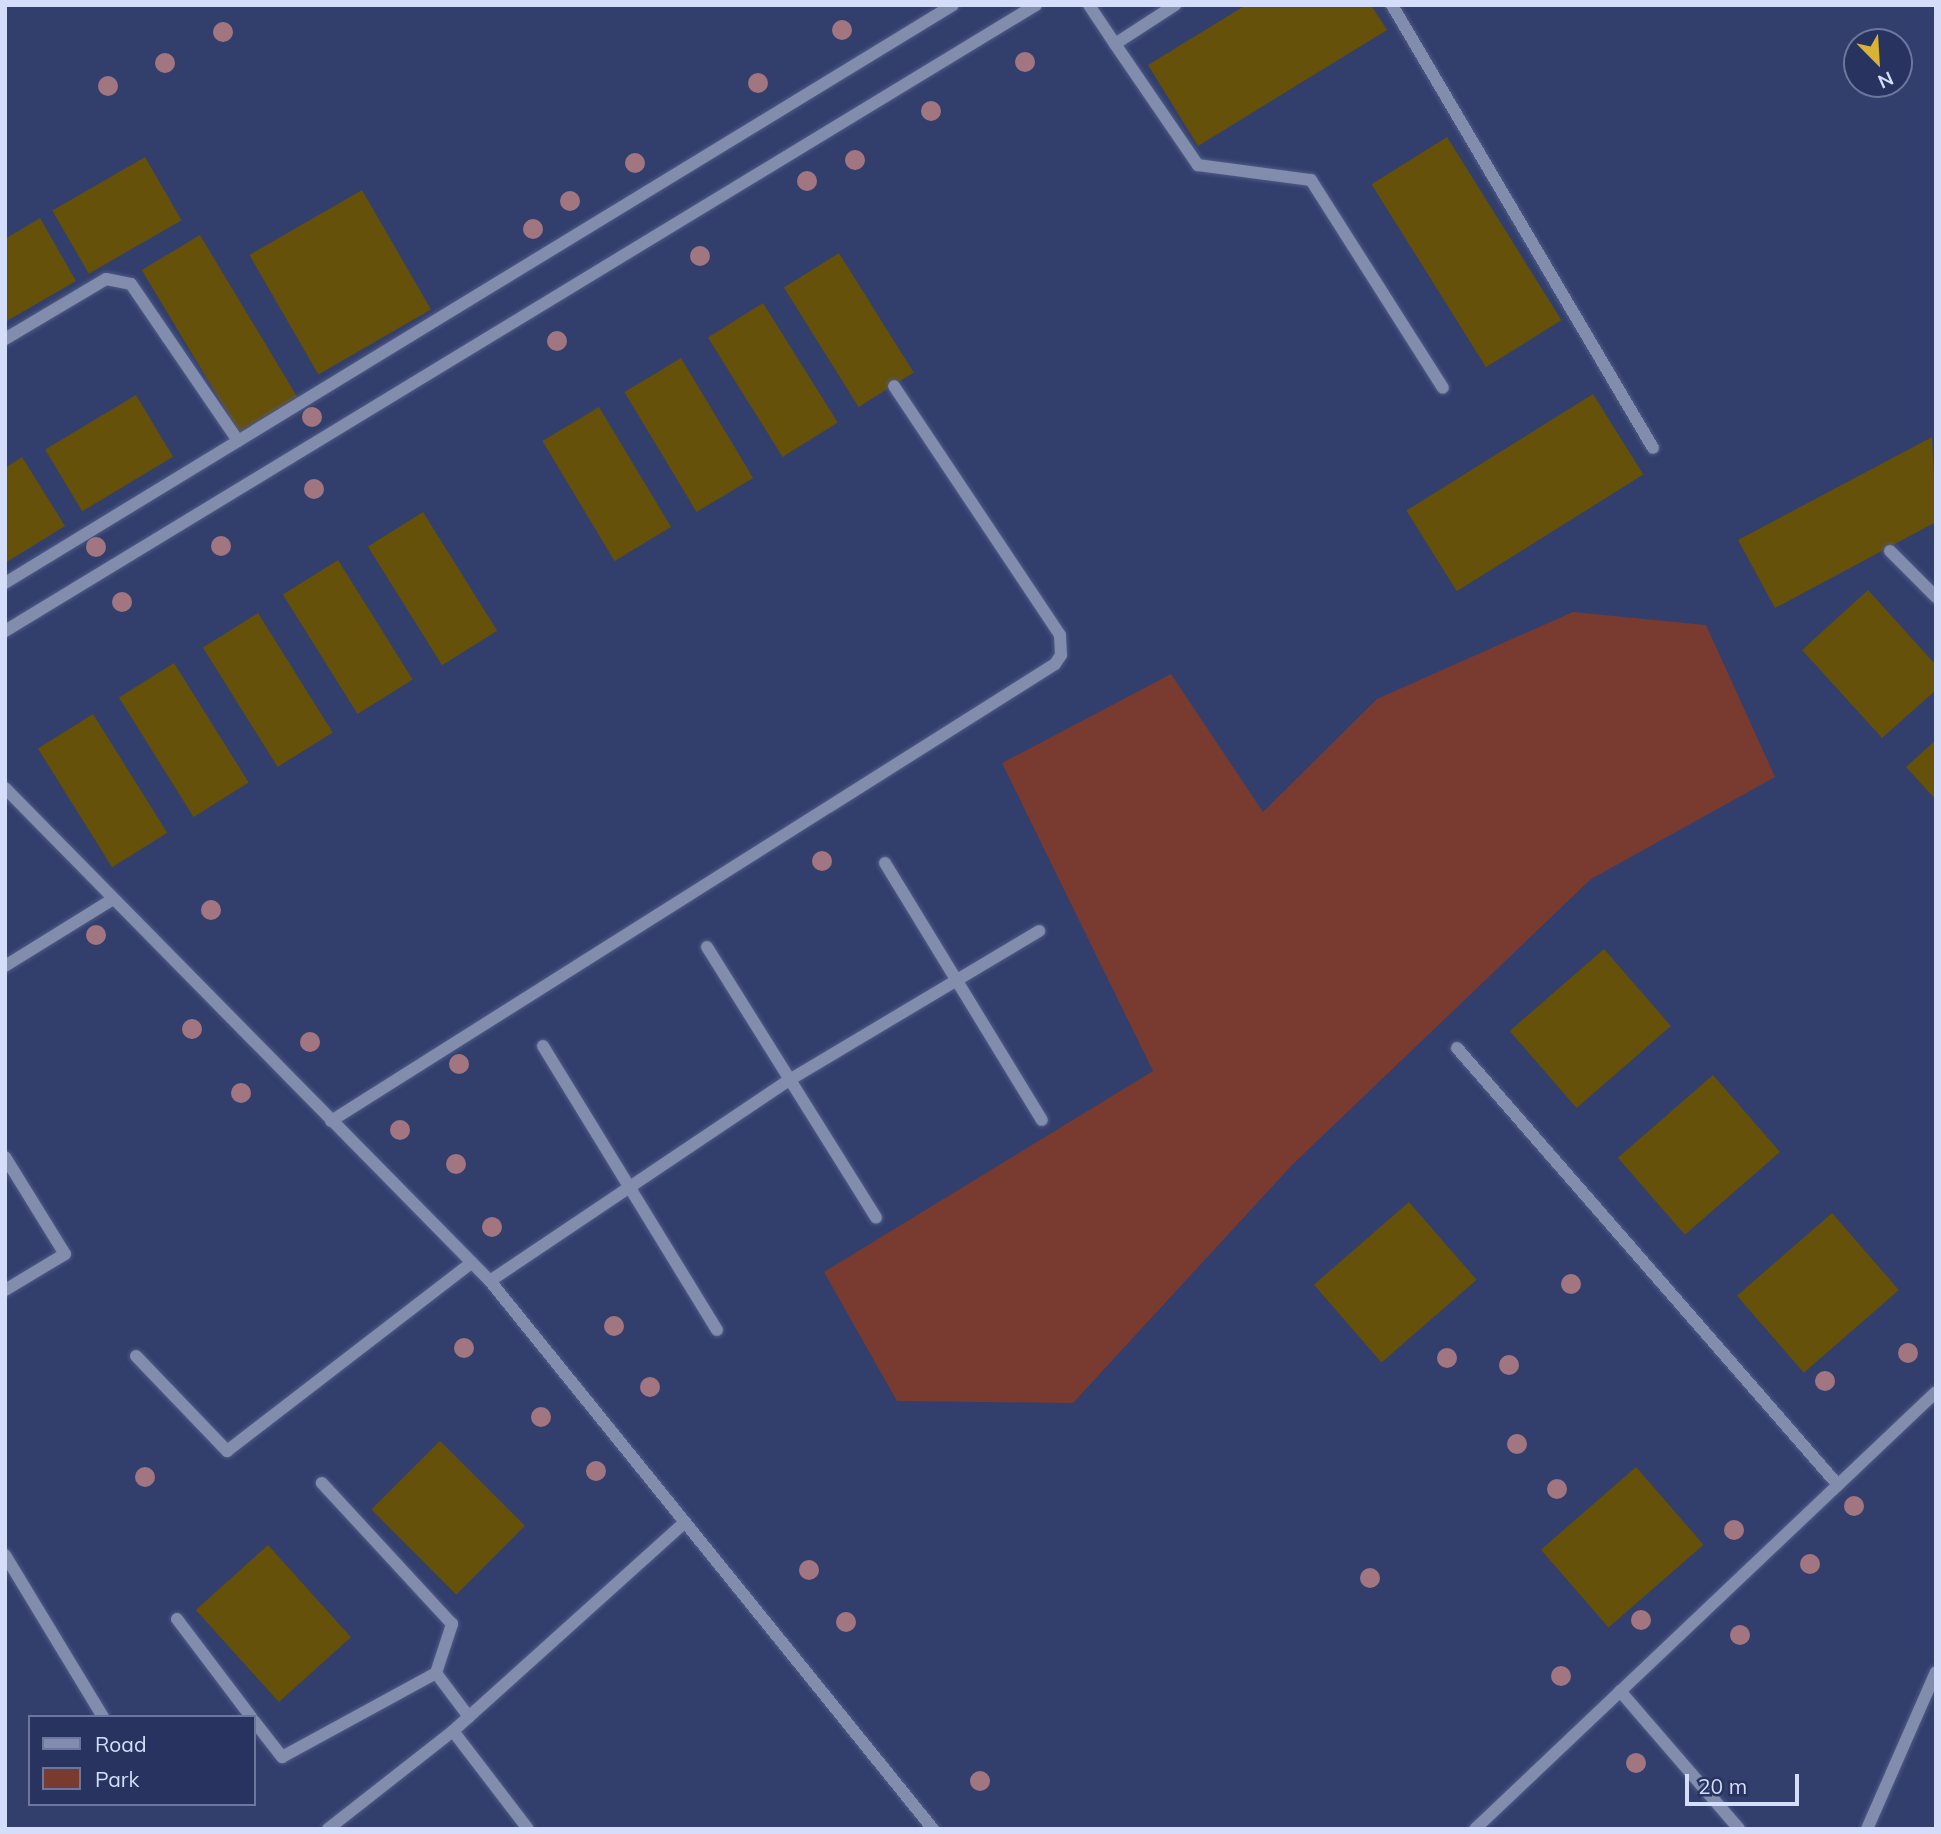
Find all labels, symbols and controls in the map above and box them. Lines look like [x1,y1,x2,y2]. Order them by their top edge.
north arrow [1843,28,1913,98]
text: N [1874,66,1897,94]
legend [28,1715,256,1806]
text: Road [95,1731,146,1757]
scale bar [1689,1760,1803,1804]
text: Park [95,1766,139,1792]
text: 20 m [1698,1773,1747,1799]

